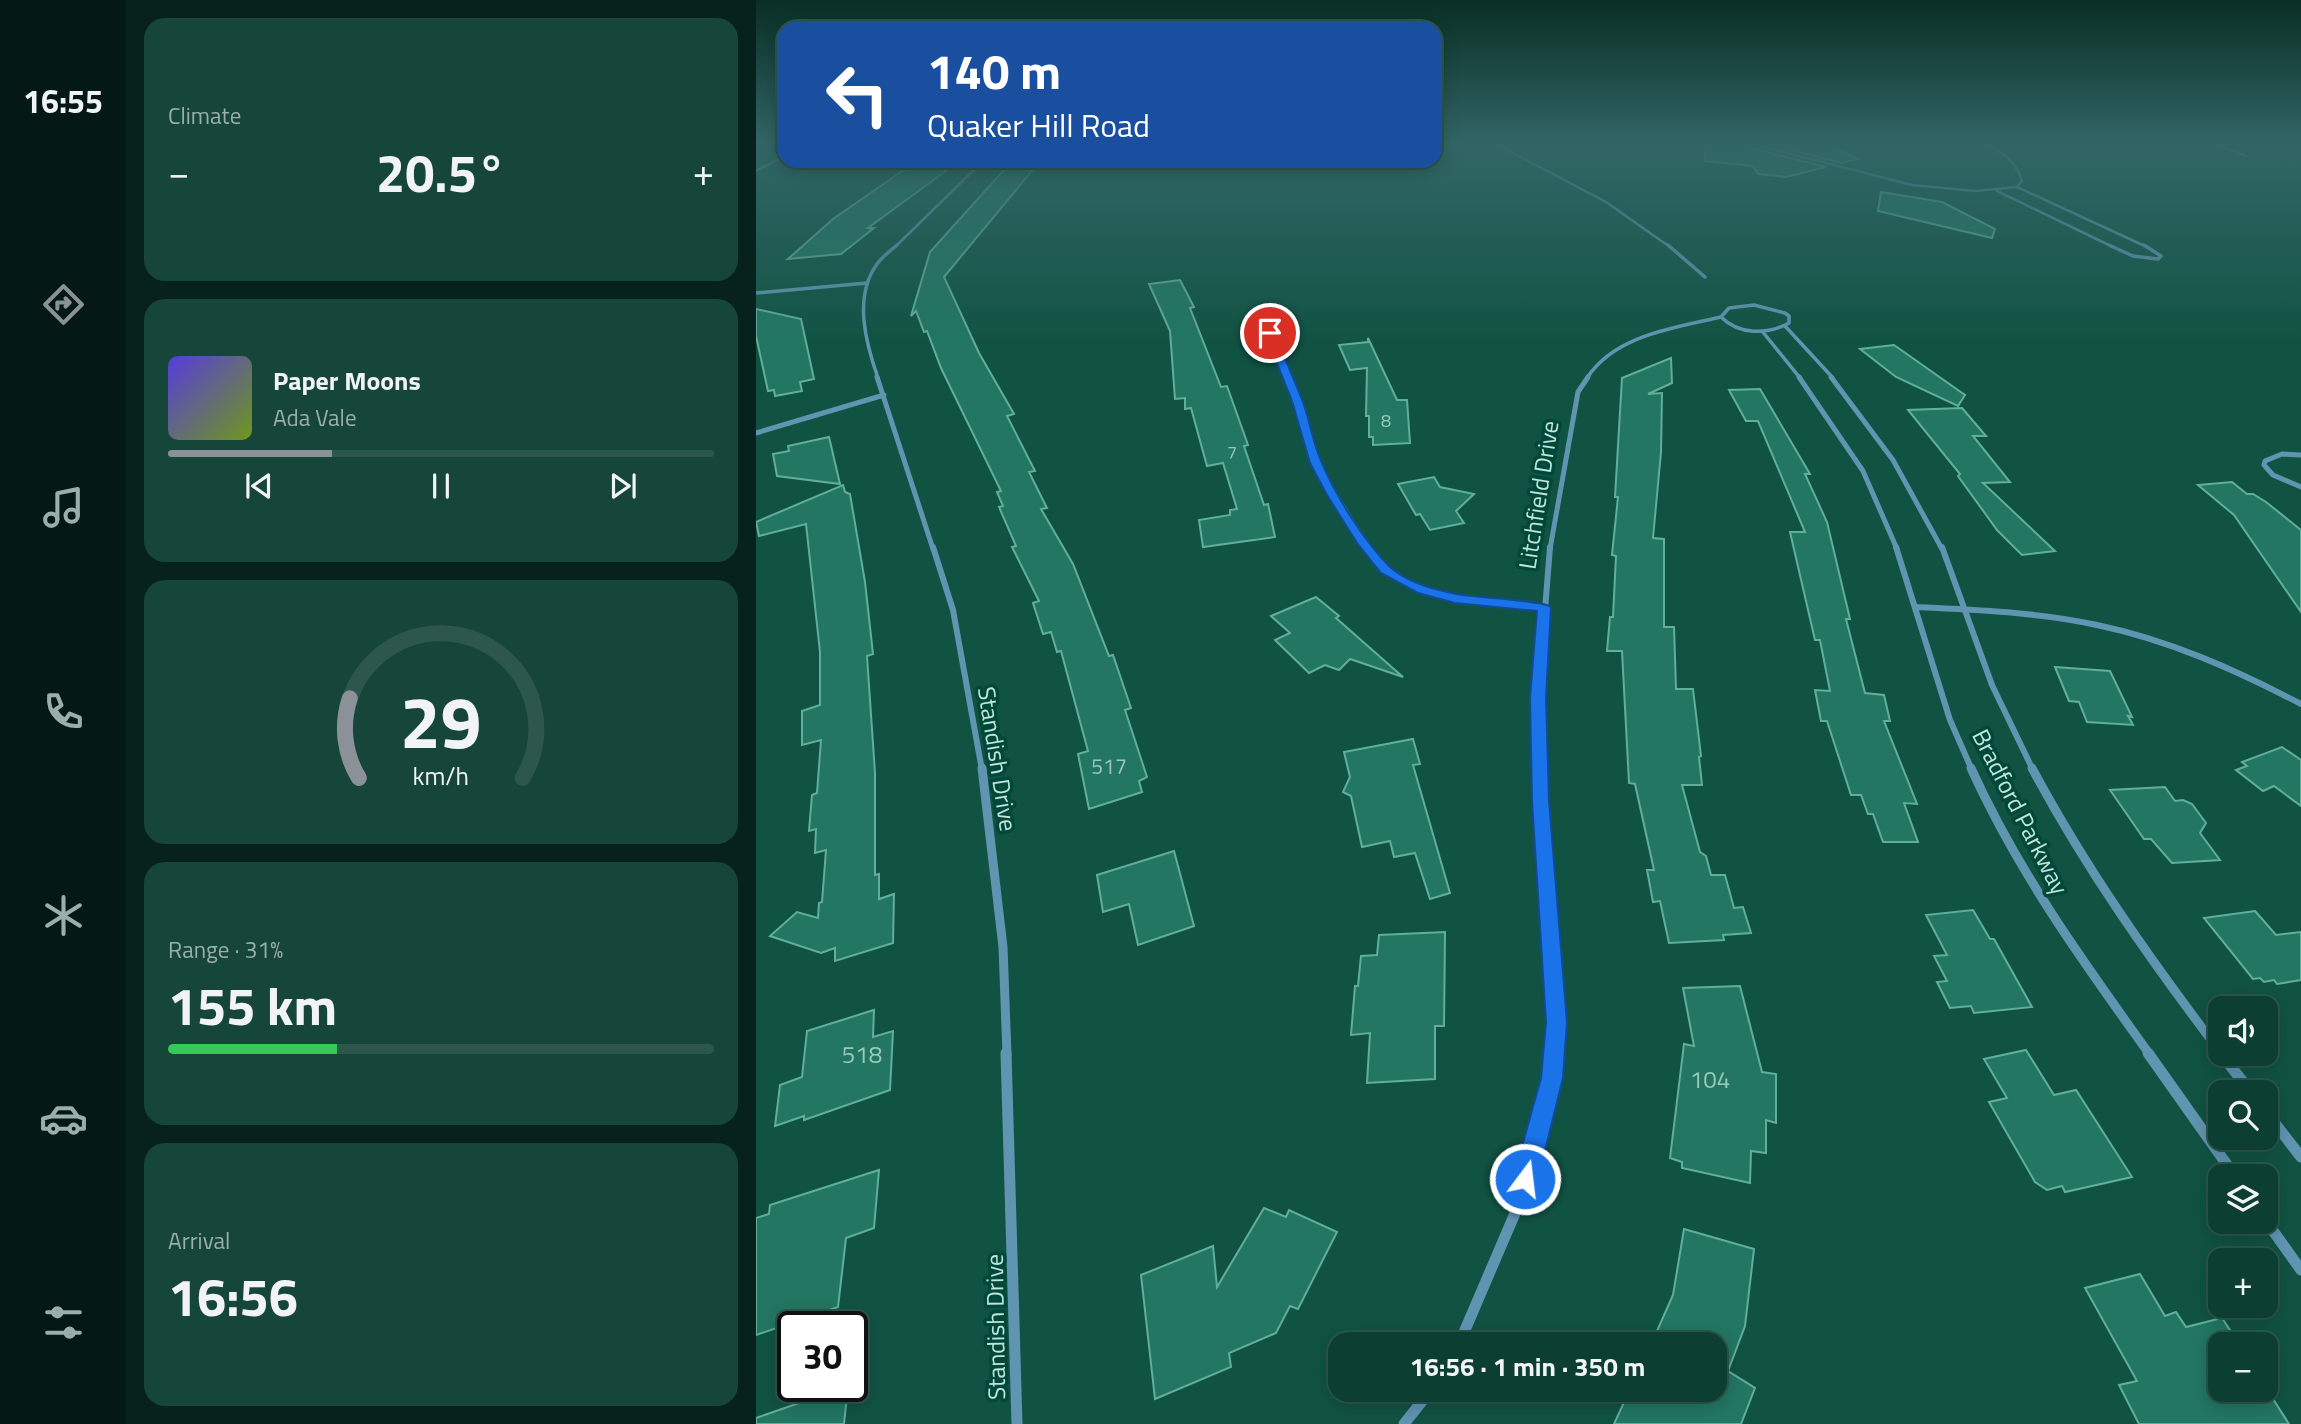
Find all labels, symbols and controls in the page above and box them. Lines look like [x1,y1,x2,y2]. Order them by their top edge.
text: 140 m [927,33,1061,108]
icon: left [812,49,903,140]
text: 16:55 [23,77,103,125]
text: Climate [168,98,241,133]
text: Quaker Hill Road [927,101,1150,149]
text: 20.5° [376,133,506,212]
text: − [168,143,189,201]
text: + [693,143,714,201]
icon: directions [39,280,88,329]
pin [1240,303,1300,363]
icon: arrive [1251,314,1289,352]
text: Paper Moons [273,361,421,400]
text: Ada Vale [273,400,357,435]
house number: 8 [1381,407,1391,434]
street label: Litchfield Drive [1509,418,1568,572]
house number: 7 [1227,439,1237,466]
icon: previous [240,467,278,505]
icon: pause [422,467,460,505]
icon: next [604,467,642,505]
icon: music [39,483,88,532]
text: 29 [400,666,482,776]
street label: Standish Drive [969,684,1027,834]
icon: phone [39,687,88,736]
street label: Bradford Parkway [1964,722,2078,901]
house number: 517 [1091,750,1127,782]
text: km/h [413,757,469,795]
icon: climate [39,891,88,940]
text: Range · 31% [168,932,283,967]
text: 155 km [168,966,337,1045]
map controls [2208,996,2278,1402]
button: sound [2208,996,2278,1066]
house number: 518 [842,1036,882,1072]
house number: 104 [1690,1061,1730,1097]
button: search [2208,1080,2278,1150]
icon: car [39,1094,88,1143]
position arrow [1488,1142,1562,1216]
button: layers [2208,1164,2278,1234]
text: Arrival [168,1223,230,1258]
button: + [2208,1248,2278,1318]
street label: Standish Drive [976,1254,1014,1400]
text: 16:56 [168,1257,298,1336]
icon: filters [39,1298,88,1347]
speed limit sign: 30 [777,1311,868,1402]
button: − [2208,1332,2278,1402]
text: 16:56 · 1 min · 350 m [1410,1347,1645,1386]

